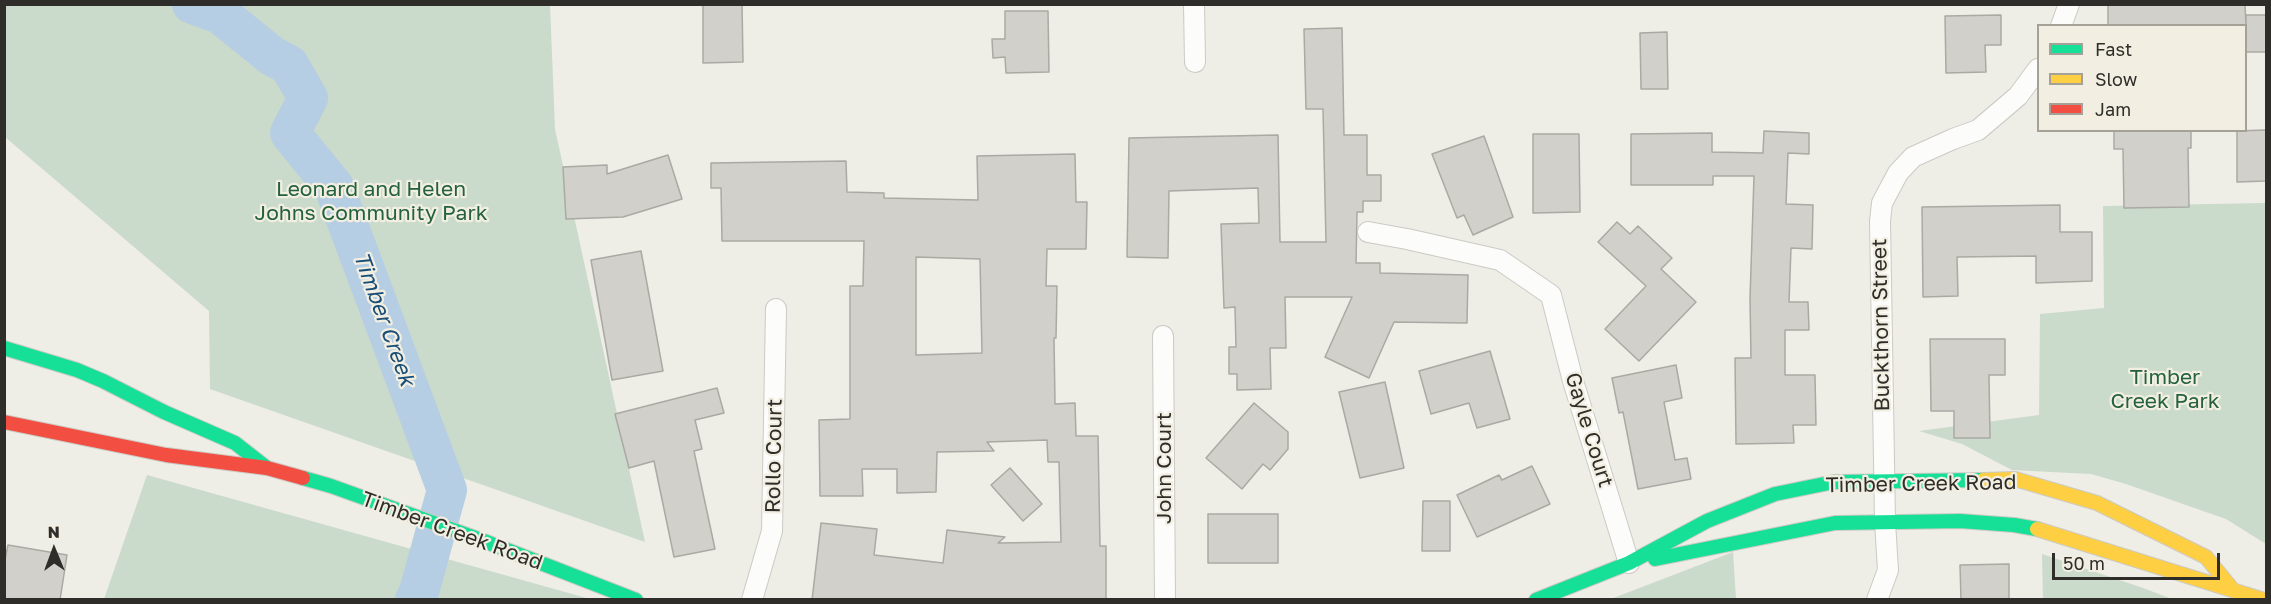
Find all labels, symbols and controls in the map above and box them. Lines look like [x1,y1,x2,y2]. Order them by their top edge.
legend [2037,24,2247,132]
text: Fast [2095,38,2132,60]
text: Slow [2095,68,2137,90]
text: Jam [2095,98,2131,120]
park label: Leonard and Helen Johns Community Park [254,176,488,226]
street label: Buckthorn Street [1867,238,1895,412]
water label: Timber Creek [348,248,420,390]
park label: Timber Creek Park [2110,364,2220,414]
street label: Gayle Court [1560,370,1618,490]
street label: Rollo Court [760,399,788,513]
street label: John Court [1151,412,1177,524]
street label: Timber Creek Road [1825,470,2017,498]
street label: Timber Creek Road [358,487,546,575]
north arrow [24,520,84,580]
text: N [47,522,60,542]
scale bar [2055,541,2223,579]
text: 50 m [2063,552,2105,574]

